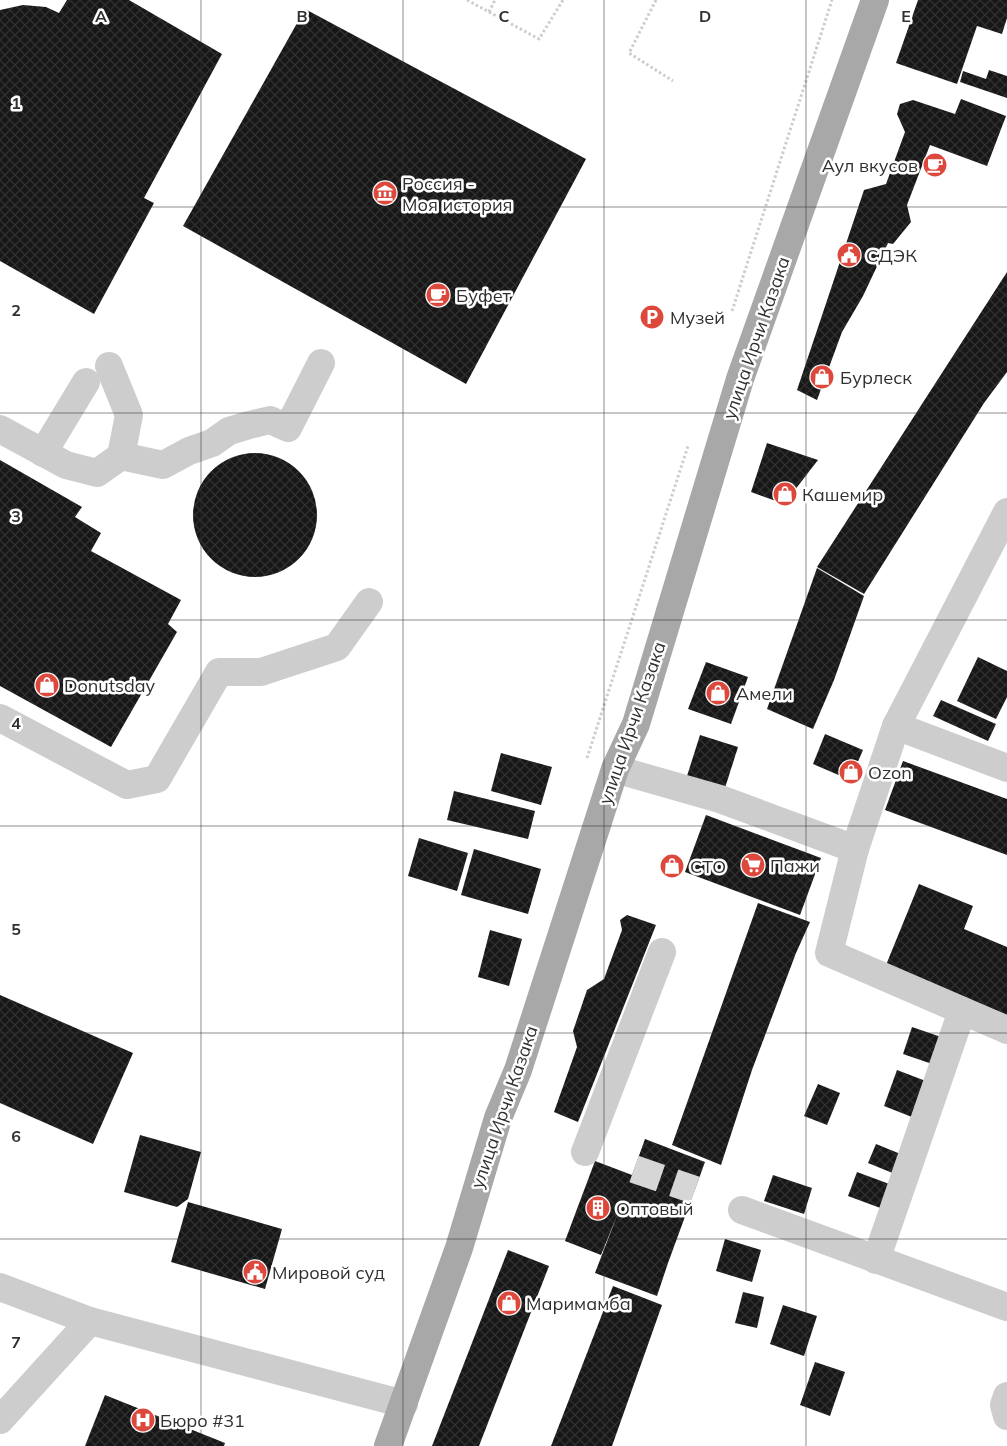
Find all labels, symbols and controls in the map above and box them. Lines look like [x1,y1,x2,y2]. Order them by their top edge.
text: A [95,6,107,26]
text: B [296,6,308,26]
text: C [499,6,510,26]
text: D [699,6,711,26]
text: E [901,6,911,26]
text: 1 [11,93,21,113]
cafe icon: Аул вкусов [922,152,948,178]
place label: Аул вкусов [822,154,918,177]
place label: Россия - Моя история [402,172,512,216]
museum icon: Россия - Моя история [372,180,398,206]
public building icon: СДЭК [836,242,862,268]
place label: СДЭК [866,244,917,267]
street label: улица Ирчи Казака [717,254,795,422]
cafe icon: Буфет [425,282,451,308]
place label: Буфет [456,284,512,307]
text: 2 [11,300,21,320]
parking icon: Музей [639,304,665,330]
place label: Музей [670,306,725,329]
shop icon: Бурлеск [809,364,835,390]
place label: Бурлеск [840,366,912,389]
shop icon: Кашемир [772,481,798,507]
place label: Кашемир [802,483,883,506]
text: 3 [11,506,21,526]
street label: улица Ирчи Казака [593,639,671,807]
shop icon: Donutsday [34,672,60,698]
place label: Donutsday [64,674,155,697]
shop icon: Амели [705,680,731,706]
place label: Амели [736,682,793,705]
text: 4 [11,713,21,733]
shop icon: Ozon [838,759,864,785]
place label: Ozon [868,761,912,784]
supermarket icon: Пажи [740,852,766,878]
shop icon: СТО [659,853,685,879]
place label: Пажи [770,854,820,877]
place label: СТО [690,855,726,878]
text: 5 [11,919,21,939]
street label: улица Ирчи Казака [465,1023,543,1191]
text: 6 [11,1126,21,1146]
building icon: Оптовый [585,1195,611,1221]
place label: Оптовый [616,1197,693,1220]
public building icon: Мировой суд [242,1259,268,1285]
place label: Мировой суд [272,1261,385,1284]
shop icon: Маримамба [496,1290,522,1316]
place label: Маримамба [526,1292,631,1315]
text: 7 [11,1332,21,1352]
hospital icon: Бюро #31 [130,1407,156,1433]
place label: Бюро #31 [160,1409,245,1432]

